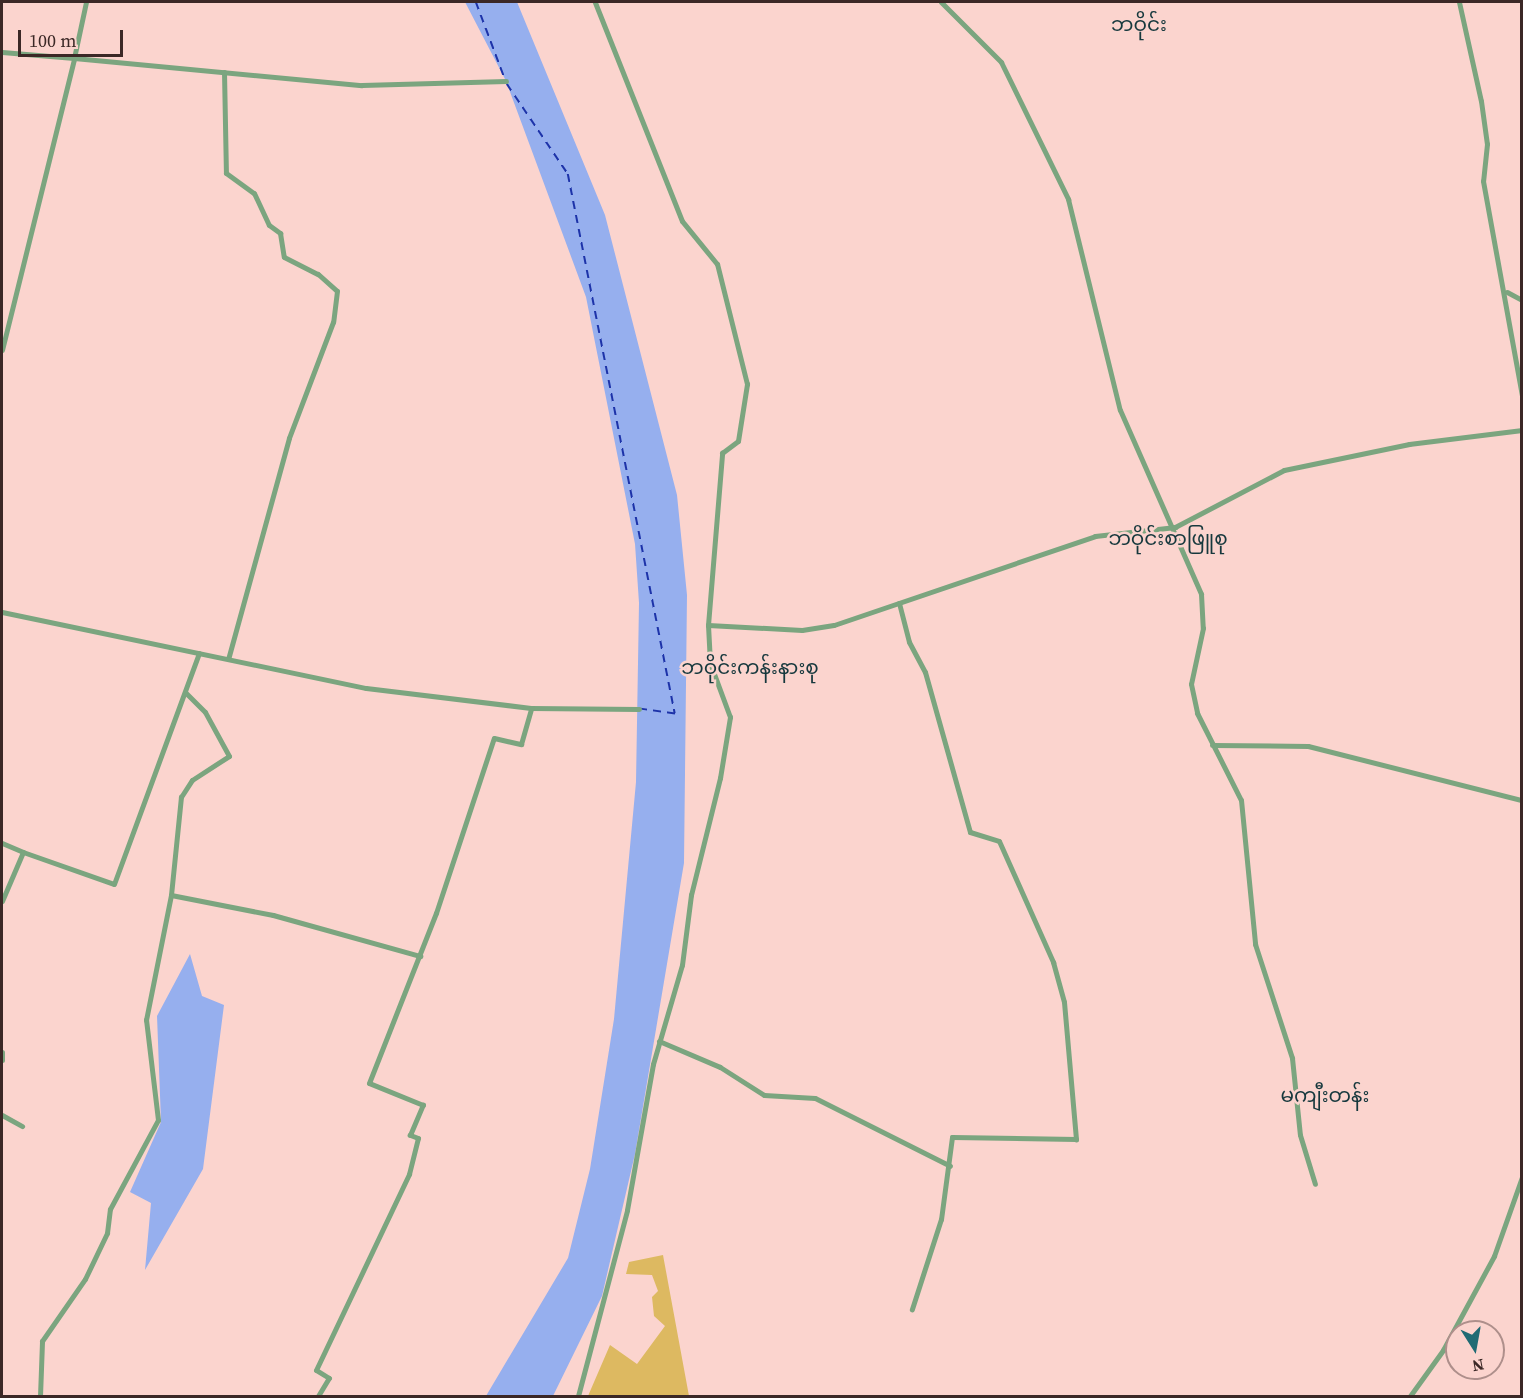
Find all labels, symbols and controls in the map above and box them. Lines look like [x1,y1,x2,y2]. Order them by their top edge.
district label: ဘဝိုင်း [1111,12,1167,36]
scale bar [21,18,126,56]
text: 100 m [29,28,76,53]
district label: ဘဝိုင်းစာဖြူစု [1108,526,1228,550]
district label: ဘဝိုင်းကန်းနားစု [681,655,819,679]
district label: မကျီးတန်း [1281,1083,1369,1107]
north arrow [1445,1320,1505,1380]
text: N [1470,1354,1486,1378]

